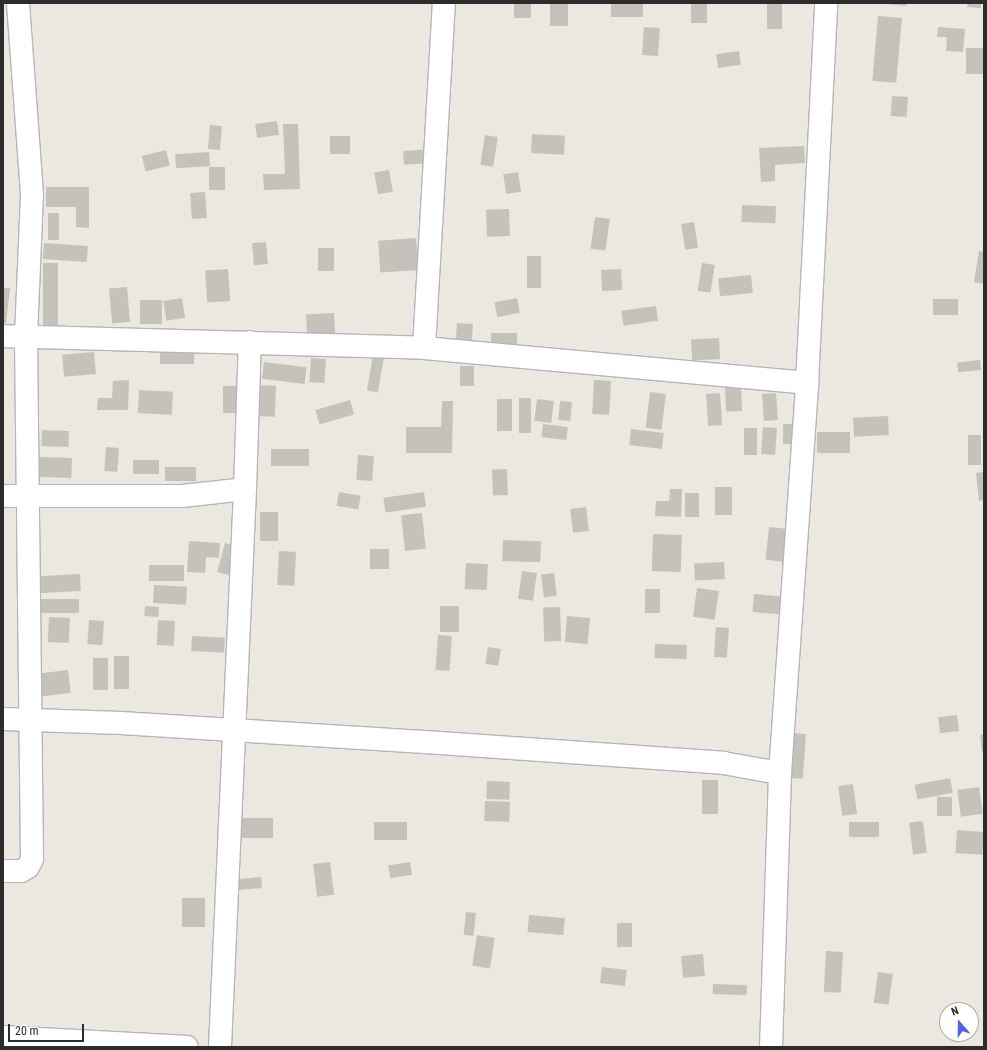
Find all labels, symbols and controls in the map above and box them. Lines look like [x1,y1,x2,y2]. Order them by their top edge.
north arrow [939,1002,979,1042]
text: N [950,1004,960,1018]
scale bar [10,1016,86,1042]
text: 20 m [15,1024,39,1038]

